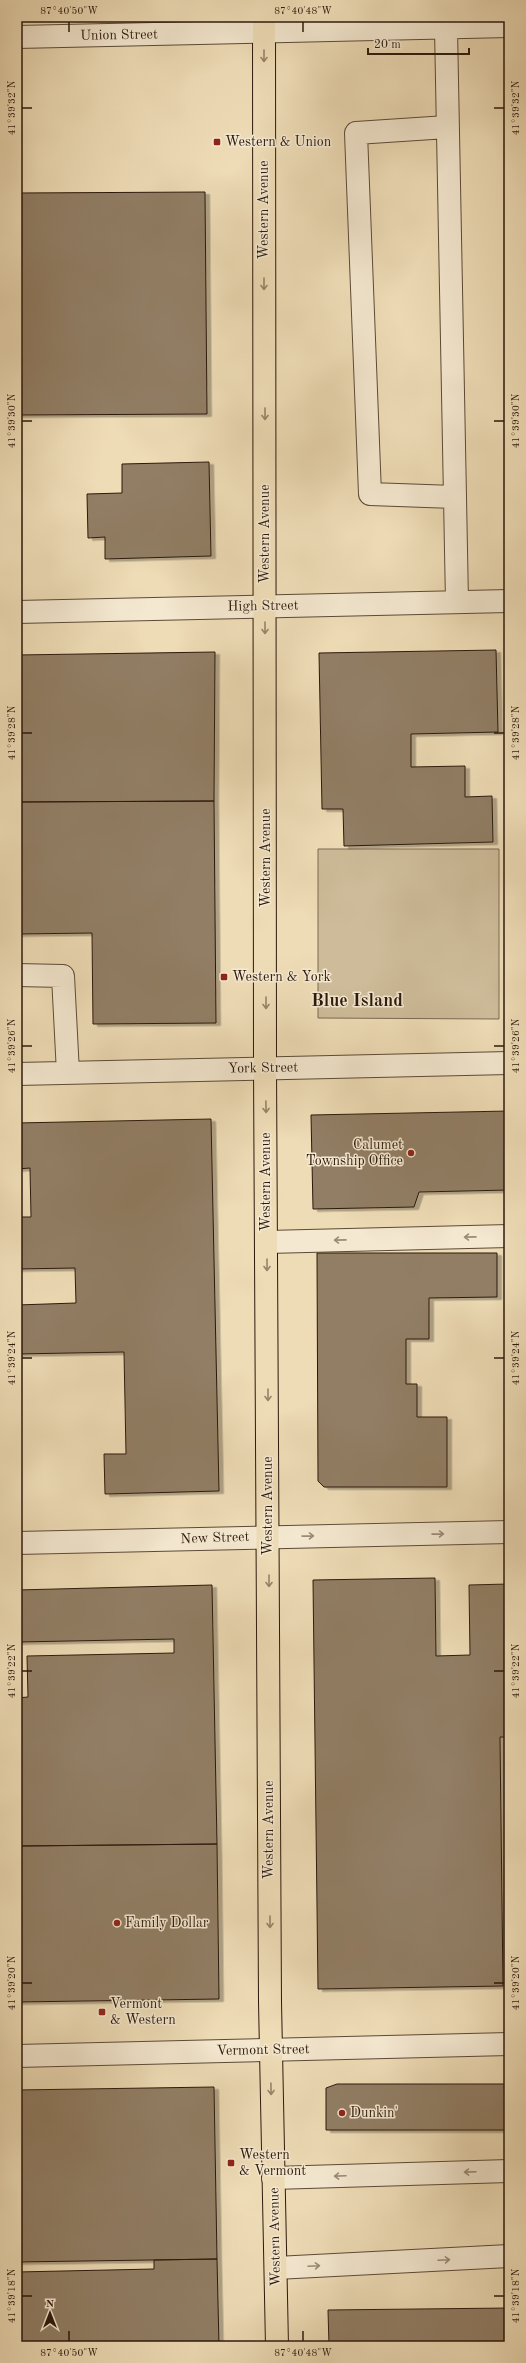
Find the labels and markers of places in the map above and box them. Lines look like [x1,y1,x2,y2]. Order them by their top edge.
place label: Western & Union [225,135,332,149]
marker: Western & Union [212,137,222,147]
place label: Western & York [232,970,331,984]
marker: Western & York [219,972,229,982]
place label: Calumet Township Office [306,1138,403,1168]
marker: Calumet Township Office [406,1148,416,1158]
place label: Family Dollar [125,1916,209,1930]
marker: Family Dollar [112,1918,122,1928]
place label: Vermont & Western [110,1997,176,2027]
marker: Vermont & Western [97,2007,107,2017]
place label: Dunkin' [350,2106,398,2120]
marker: Dunkin' [337,2108,347,2118]
place label: Western & Vermont [239,2148,306,2178]
marker: Western & Vermont [226,2158,236,2168]

